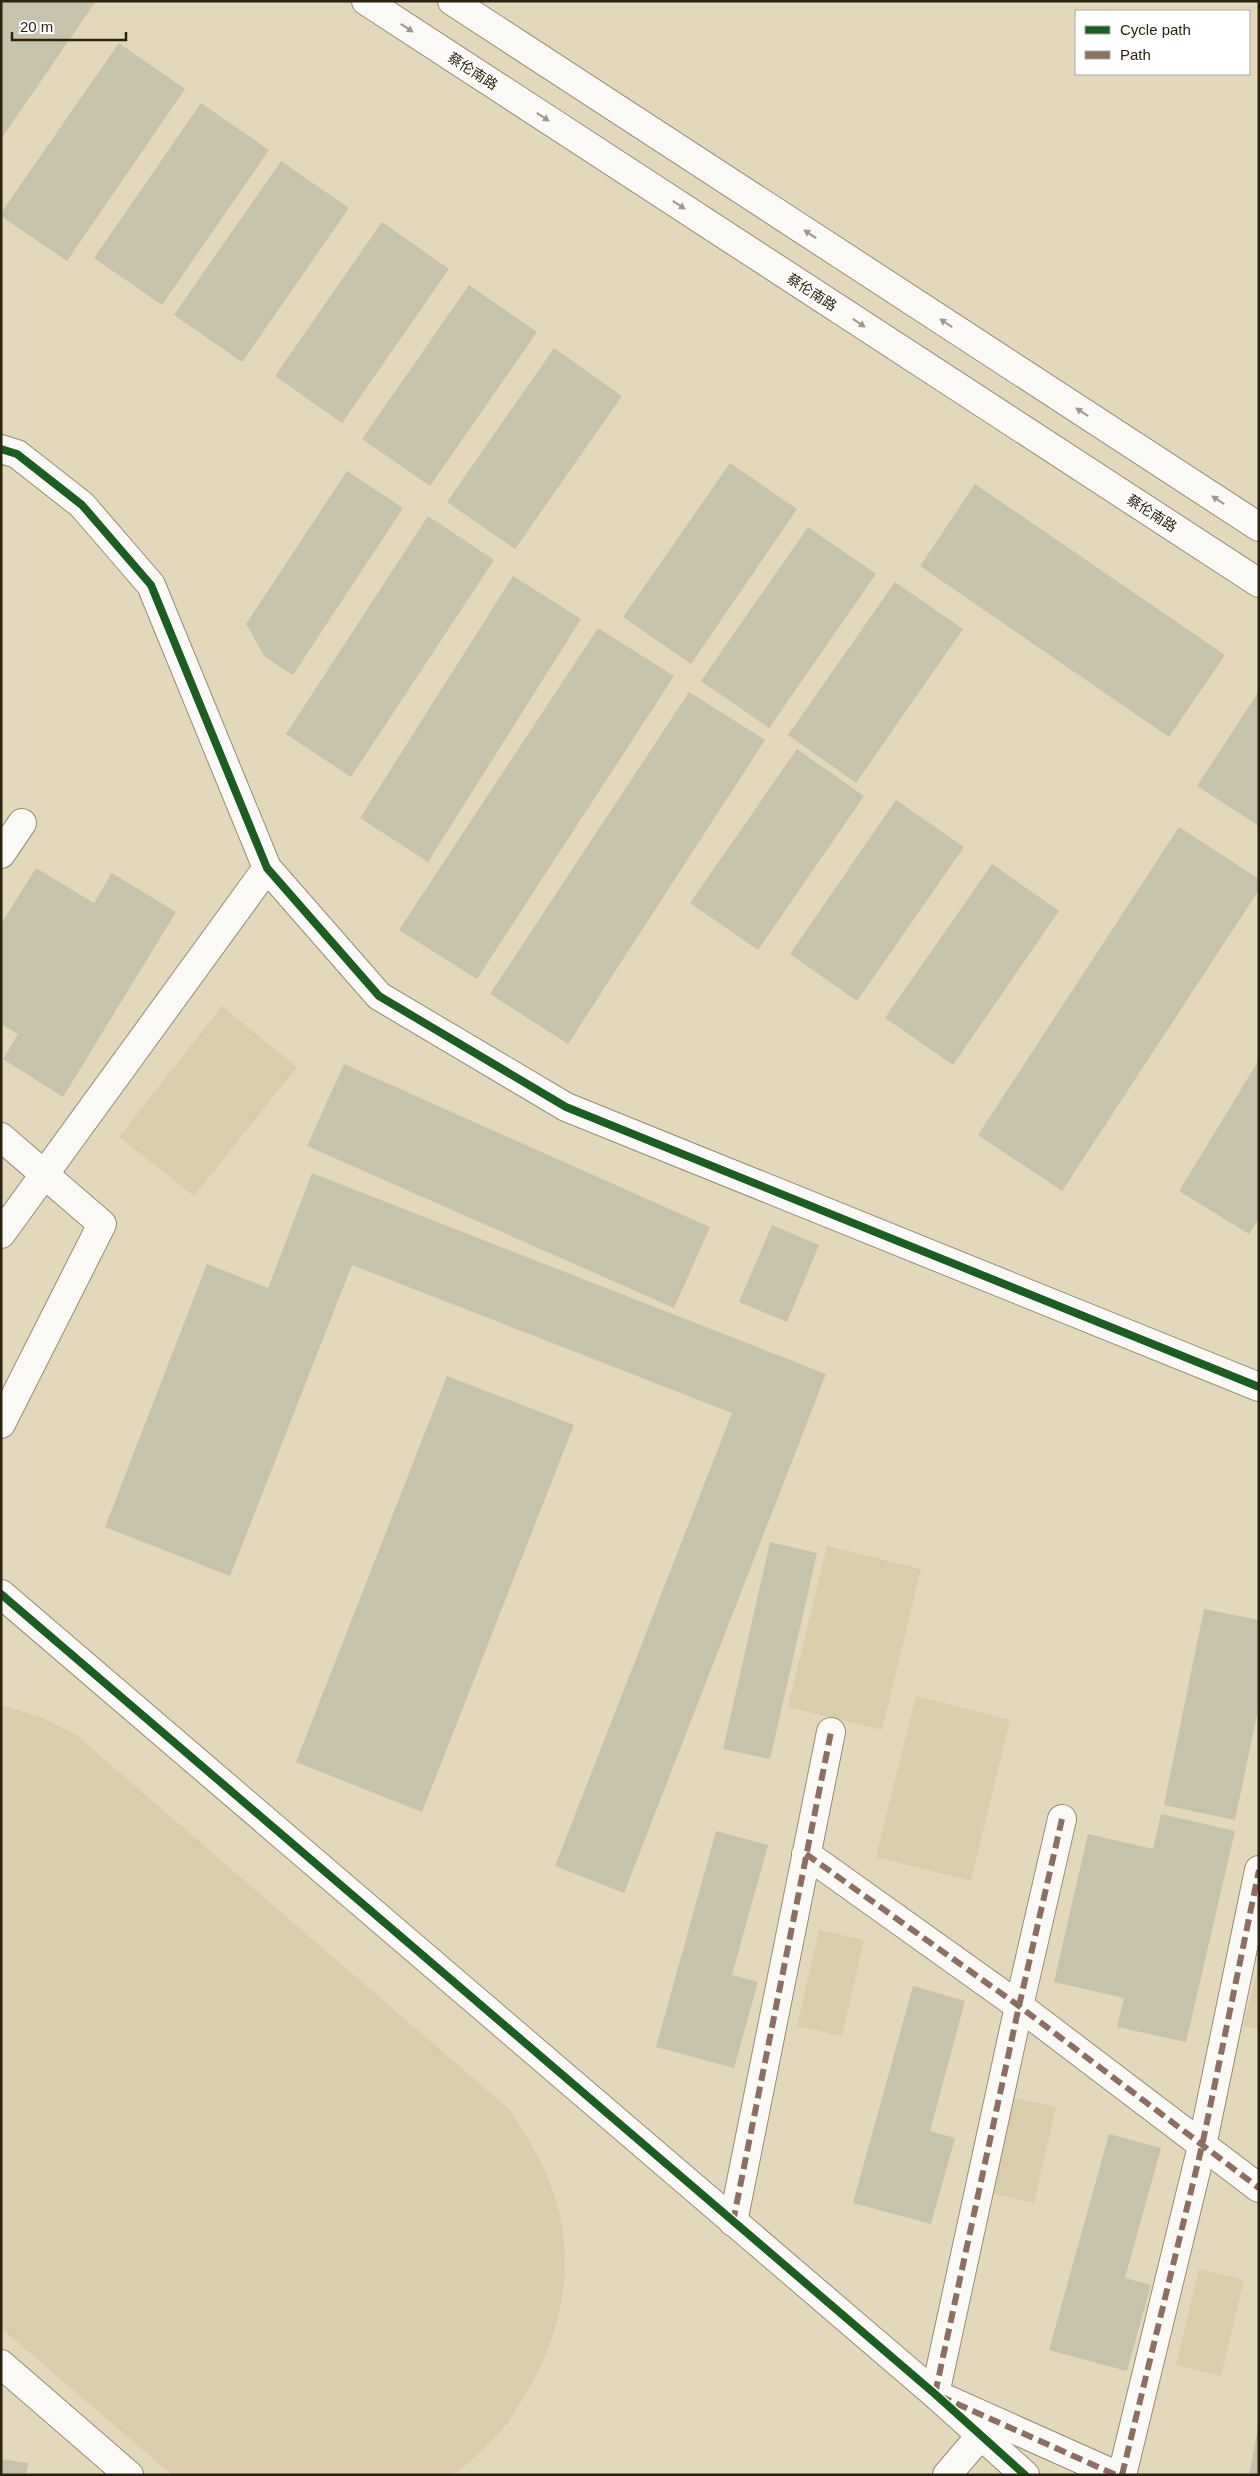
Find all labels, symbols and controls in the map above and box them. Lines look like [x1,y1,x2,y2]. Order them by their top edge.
scale bar [12,10,126,42]
legend [1075,10,1250,75]
text: 20 m [20,18,53,35]
text: Cycle path [1120,21,1191,38]
one-way arrow [400,23,414,33]
text: Path [1120,46,1151,63]
street label: 蔡伦南路 [445,49,501,93]
one-way arrow [536,112,550,121]
one-way arrow [673,200,686,210]
one-way arrow [803,229,816,239]
street label: 蔡伦南路 [784,270,840,314]
one-way arrow [853,318,866,327]
one-way arrow [939,318,952,328]
one-way arrow [1075,407,1088,416]
street label: 蔡伦南路 [1124,491,1180,535]
one-way arrow [1211,496,1225,505]

